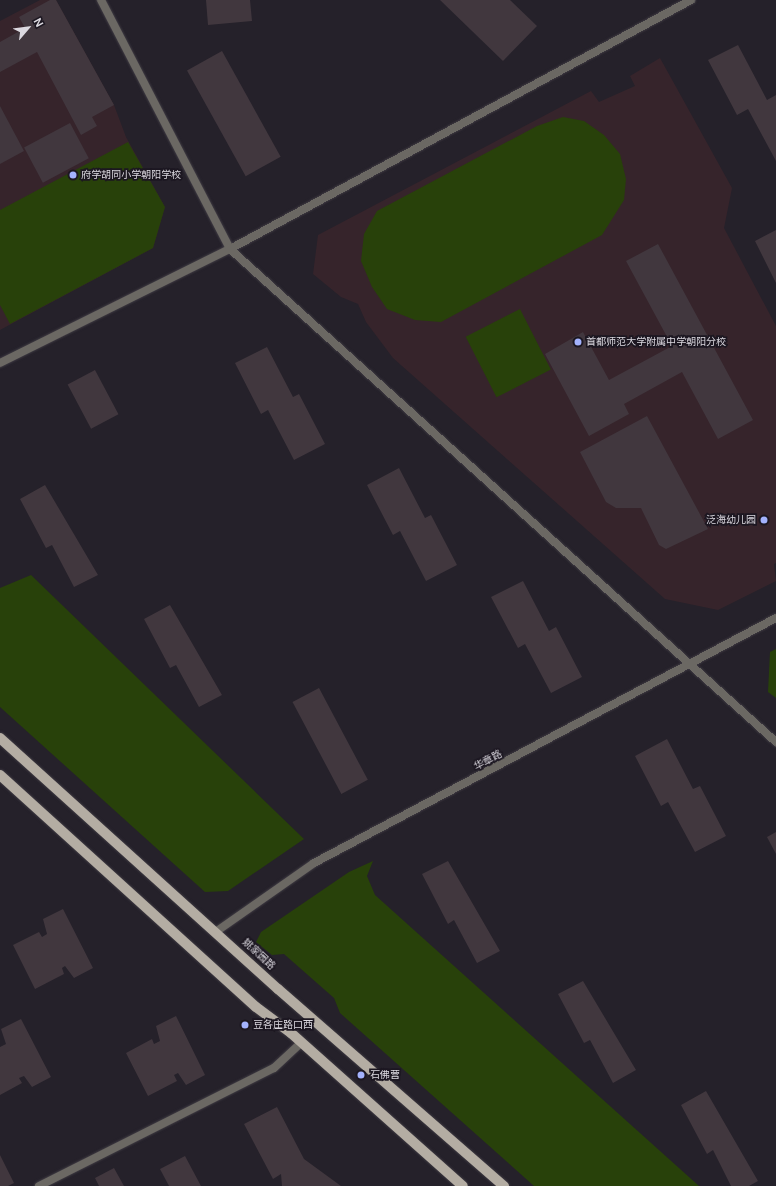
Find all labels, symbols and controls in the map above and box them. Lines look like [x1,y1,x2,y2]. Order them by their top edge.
north arrow [8,8,48,48]
text: N [31,16,47,29]
place label: 府学胡同小学朝阳学校 [81,169,181,181]
marker: 府学胡同小学朝阳学校 [68,170,78,180]
place label: 首都师范大学附属中学朝阳分校 [586,336,726,348]
marker: 首都师范大学附属中学朝阳分校 [573,337,583,347]
place label: 泛海幼儿园 [706,514,756,526]
marker: 泛海幼儿园 [759,515,769,525]
street label: 华章路 [472,748,504,772]
street label: 姚家园路 [240,936,278,972]
place label: 豆各庄路口西 [253,1019,313,1031]
marker: 豆各庄路口西 [240,1020,250,1030]
marker: 石佛营 [355,1069,367,1081]
place label: 石佛营 [370,1069,400,1081]

